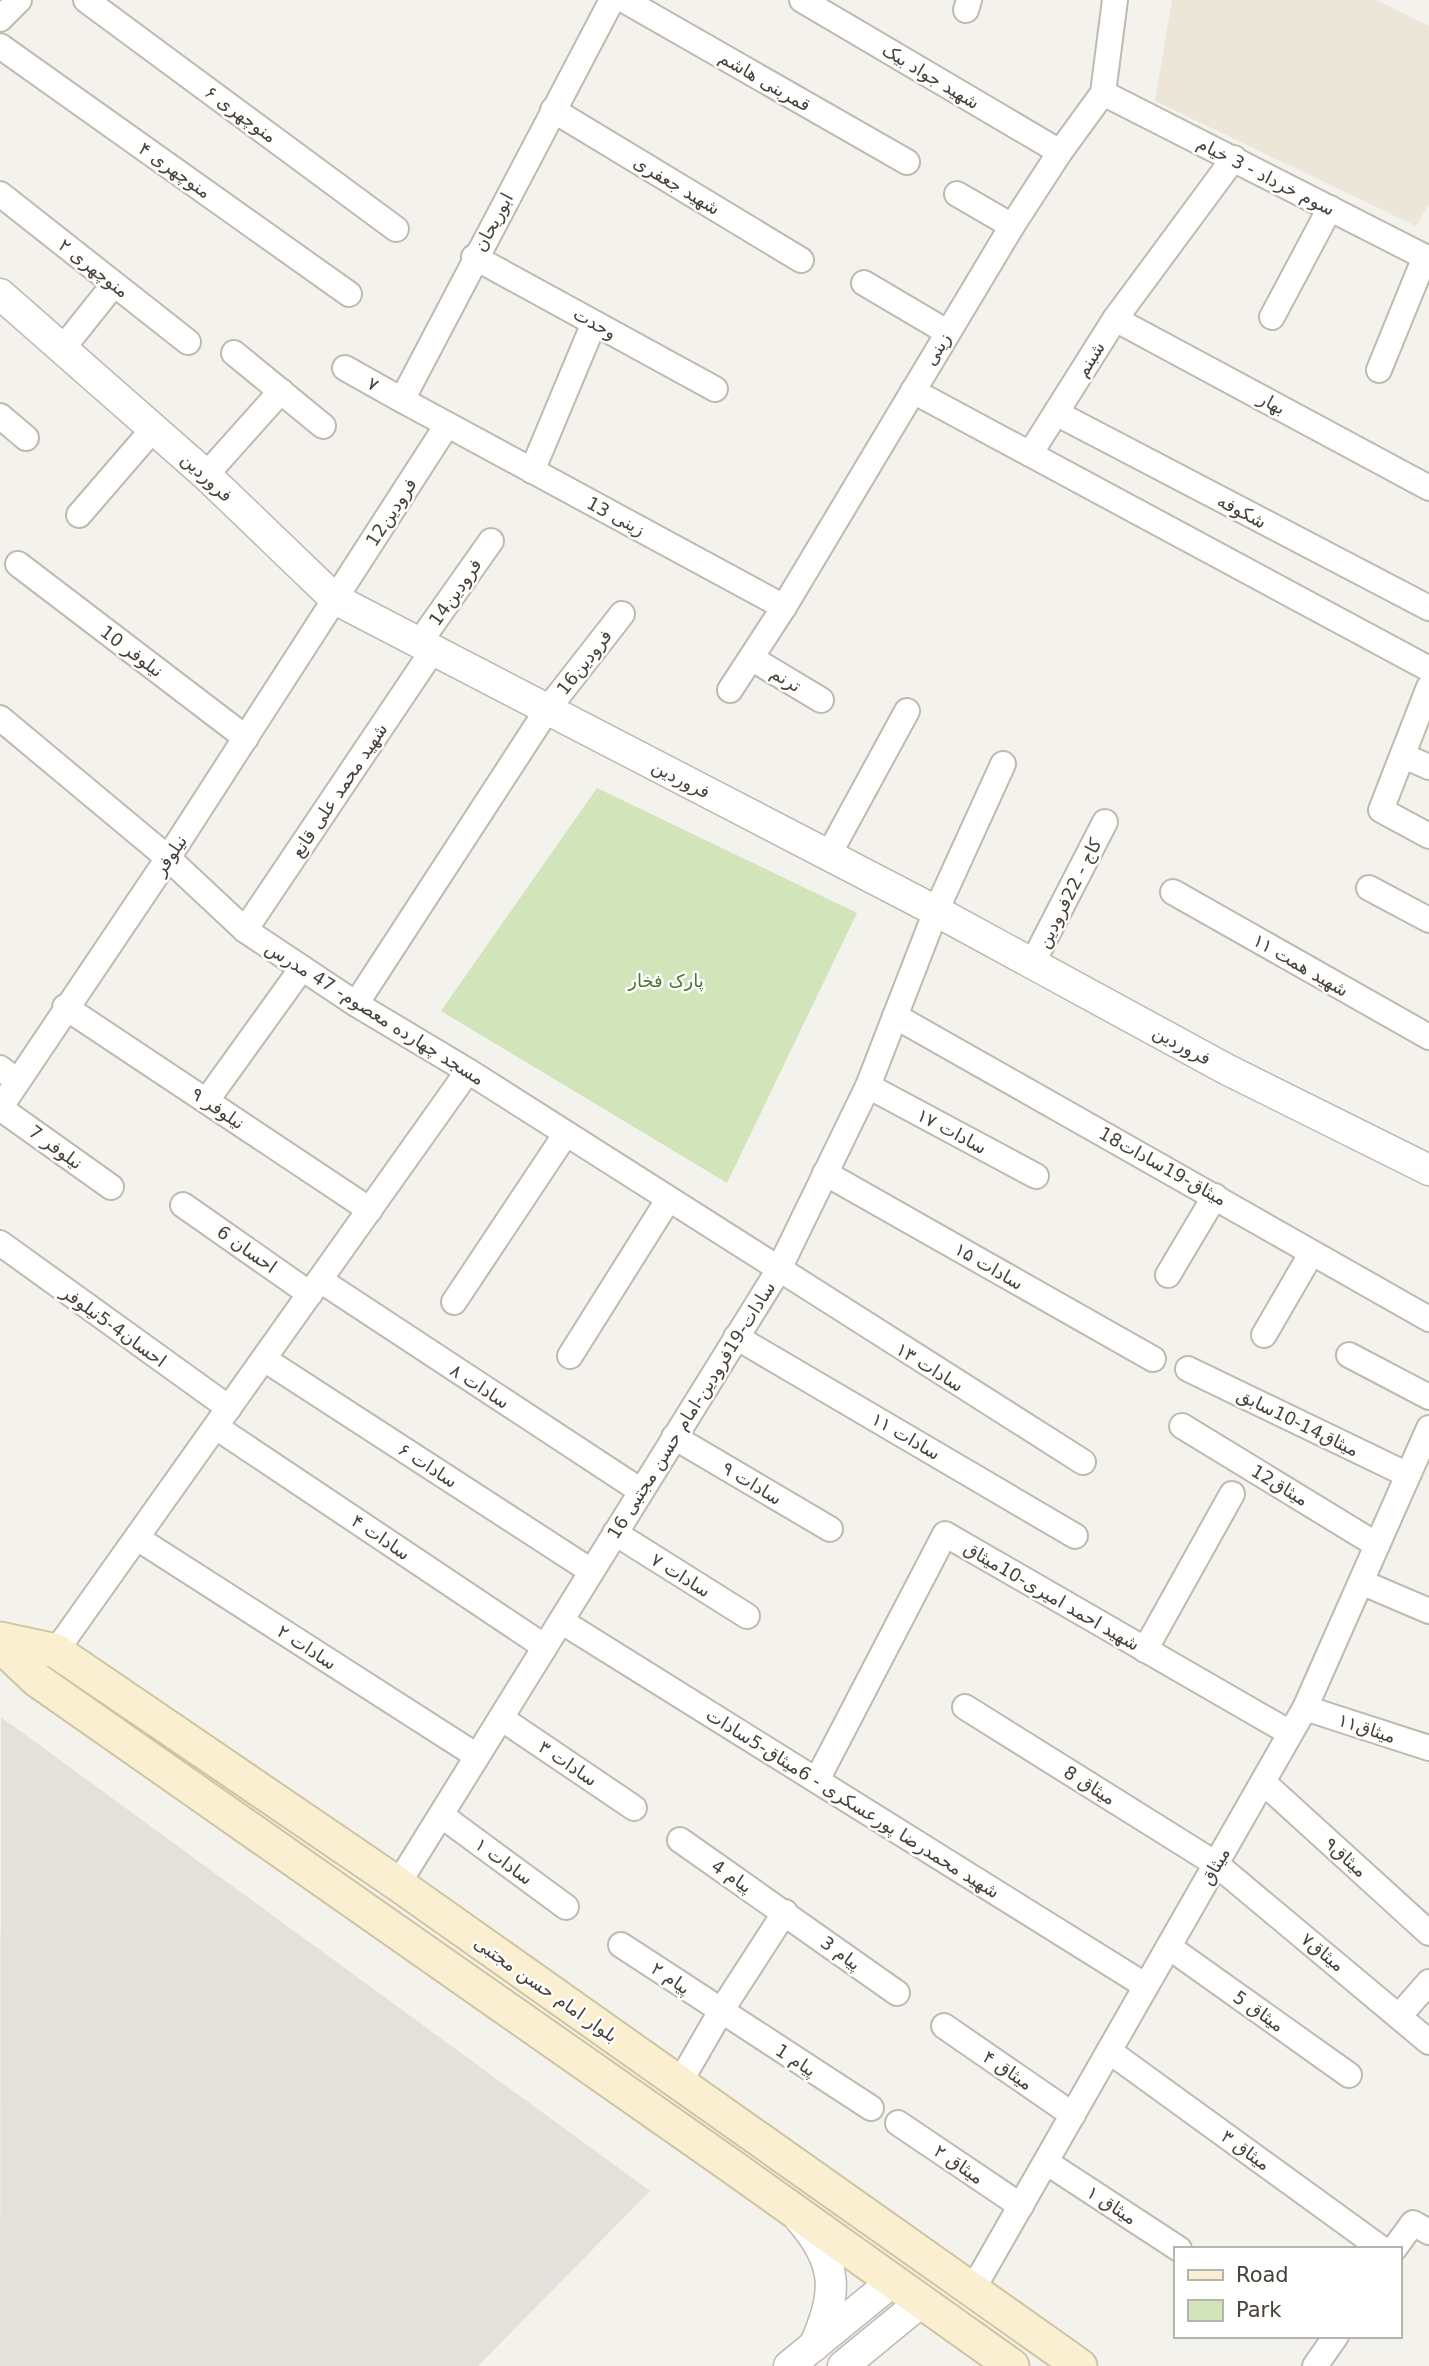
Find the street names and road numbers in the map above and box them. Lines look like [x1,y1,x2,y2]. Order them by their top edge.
street label: شهید جواد بیک [878,39,983,114]
street label: قمربنی هاشم [715,46,814,116]
street label: منوچهری ۶ [201,81,281,148]
street label: سوم خرداد - 3 خیام [1193,132,1338,221]
street label: منوچهری ۴ [134,138,215,203]
street label: شهید جعفری [630,151,724,220]
street label: ابوریحان [469,189,518,255]
street label: منوچهری ۲ [54,234,133,303]
street label: وحدت [569,303,620,344]
street label: زینی [919,329,955,369]
street label: شبنم [1071,337,1110,381]
street label: ۷ [364,372,383,396]
street label: بهار [1254,387,1289,420]
street label: فروردین [176,448,237,507]
street label: 12فرودین [361,474,422,550]
street label: شکوفه [1213,489,1270,533]
street label: زینی 13 [583,492,649,540]
street label: 14فرودین [424,554,486,630]
street label: نیلوفر 10 [96,621,167,682]
street label: 16فرودین [552,625,617,699]
street label: ترنم [766,662,805,697]
street label: شهید محمد علی قانع [286,719,392,861]
street label: فروردین [648,755,714,803]
street label: نیلوفر [148,831,192,881]
street label: کاج - 22فرودین [1032,834,1107,952]
street label: شهید همت ۱۱ [1249,929,1352,1002]
street label: مسجد چهارده معصوم- 47 مدرس [261,937,488,1090]
street label: فروردین [1149,1021,1215,1070]
street label: نیلوفر ۹ [187,1083,249,1134]
street label: سادات ۱۷ [914,1104,990,1158]
street label: نیلوفر 7 [24,1120,87,1174]
street label: 18میثاق-19سادات [1095,1122,1231,1210]
street label: احسان 6 [213,1221,281,1277]
street label: سادات ۱۵ [951,1238,1027,1294]
street label: سادات-19فرودین-امام حسن مجتبی 16 [603,1277,780,1543]
street label: احسان4-5نیلوفر [56,1280,171,1372]
street label: سادات ۱۳ [892,1338,968,1396]
street label: سادات ۸ [447,1359,513,1413]
street label: میثاق14-10سابق [1233,1383,1362,1461]
street label: سادات ۱۱ [868,1408,944,1464]
street label: سادات ۶ [395,1438,461,1492]
street label: سادات ۹ [718,1457,786,1509]
street label: 12میثاق [1248,1460,1312,1510]
street label: سادات ۴ [348,1510,414,1564]
street label: شهید احمد امیری-10میثاق [960,1537,1143,1656]
street label: سادات ۷ [647,1549,715,1601]
street label: سادات ۲ [274,1620,340,1674]
street label: شهید محمدرضا پورعسکری - 6میثاق-5سادات [702,1704,1004,1903]
street label: میثاق۱۱ [1336,1709,1398,1747]
street label: سادات ۳ [535,1736,601,1790]
street label: میثاق 8 [1060,1761,1120,1809]
street label: سادات ‍‍۱ [471,1833,537,1889]
street label: میثاق۹ [1321,1833,1371,1881]
street label: میثاق [1196,1843,1234,1889]
street label: پیام 4 [707,1855,756,1898]
street label: میثاق۷ [1297,1928,1349,1976]
street label: بلوار امام حسن مجتبی [470,1932,622,2047]
street label: پیام 3 [816,1932,865,1975]
street label: پیام ۲ [647,1957,694,1999]
street label: میثاق 5 [1230,1986,1288,2036]
street label: پیام 1 [771,2039,820,2082]
street label: میثاق ۴ [979,2046,1037,2094]
street label: میثاق ۳ [1217,2125,1275,2175]
street label: میثاق ۲ [930,2140,988,2188]
street label: میثاق ۱ [1083,2181,1141,2229]

